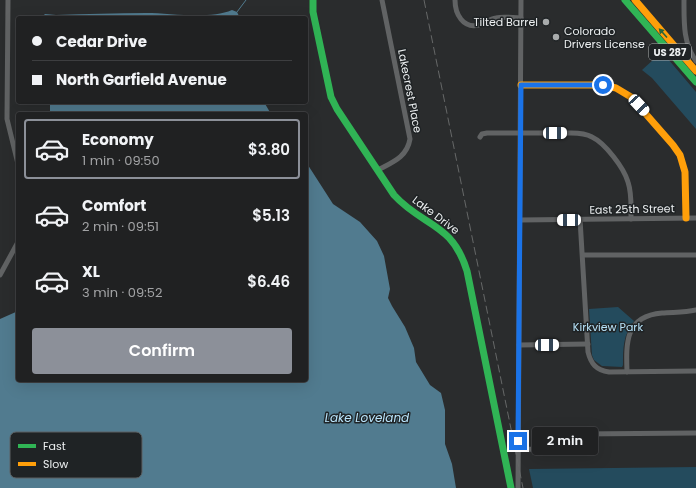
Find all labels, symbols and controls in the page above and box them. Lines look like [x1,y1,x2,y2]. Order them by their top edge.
place label: Tilted Barrel [474,14,538,30]
marker: Tilted Barrel [541,17,551,27]
place label: Colorado Drivers License [564,23,645,52]
one-way arrow [659,28,668,38]
text: Cedar Drive [56,31,147,52]
marker: Colorado Drivers License [551,32,561,42]
road number: US 287 [649,44,691,60]
street label: Lakecrest Place [394,48,426,134]
text: North Garfield Avenue [56,69,227,90]
route start [594,76,612,94]
car [626,92,652,118]
car [543,127,567,139]
text: Economy [82,129,154,150]
icon: car [34,131,70,167]
text: $3.80 [248,139,290,160]
text: 1 min · 09:50 [82,151,160,170]
street label: Lake Drive [409,192,463,238]
text: Comfort [82,195,146,216]
icon: car [34,197,70,233]
street label: East 25th Street [589,200,675,218]
text: $5.13 [252,205,290,226]
car [557,214,581,226]
text: 2 min · 09:51 [82,217,159,236]
text: XL [82,261,100,282]
icon: car [34,263,70,299]
text: $6.46 [247,271,290,292]
text: 3 min · 09:52 [82,283,163,302]
park label: Kirkview Park [573,319,643,335]
button: Confirm [32,328,292,374]
car [535,339,559,351]
water label: Lake Loveland [325,409,410,426]
callout: 2 min [532,427,598,455]
text: 2 min [547,431,583,450]
legend [10,432,142,478]
route end [509,432,527,450]
text: Fast [43,438,66,454]
text: Slow [43,456,68,472]

